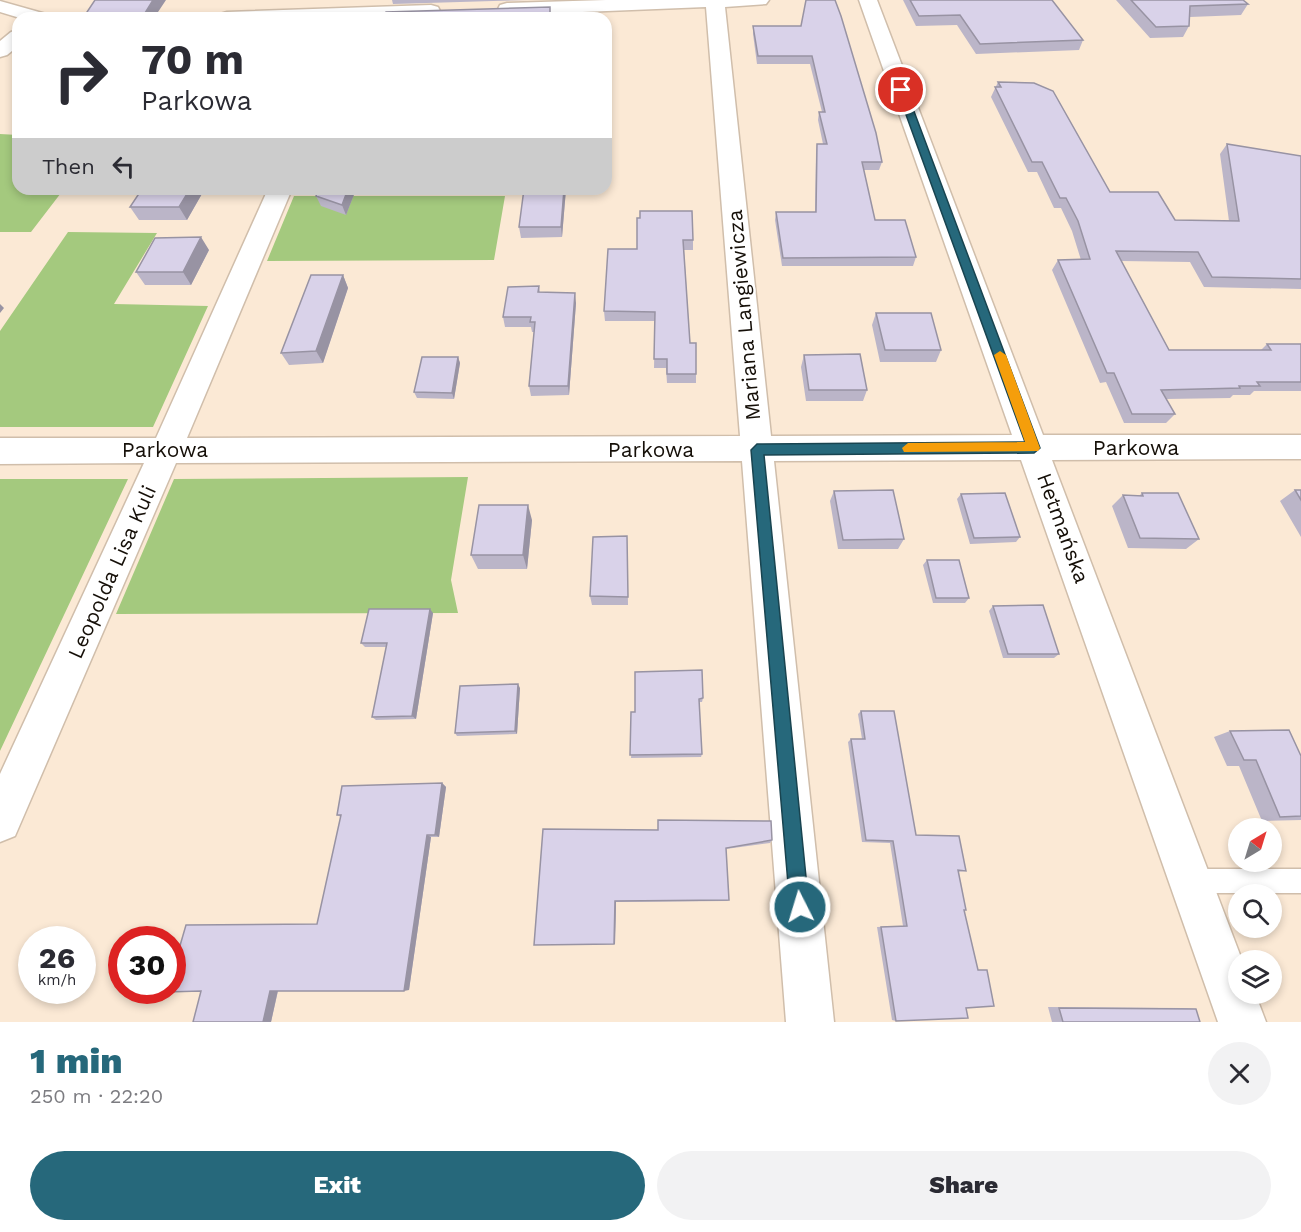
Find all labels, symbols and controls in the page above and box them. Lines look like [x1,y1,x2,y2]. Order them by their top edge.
text: 70 m [141,35,244,84]
icon: right [42,36,120,114]
pin [875,64,926,115]
icon: arrive [884,73,917,106]
text: Parkowa [141,85,252,117]
icon: left [107,150,140,183]
text: Then [42,154,95,179]
street label: Mariana Langiewicza [722,209,765,421]
street label: Parkowa [1093,435,1179,460]
street label: Parkowa [122,437,208,462]
street label: Parkowa [608,437,694,462]
street label: Hetmańska [1032,469,1095,586]
street label: Leopolda Lisa Kuli [62,481,161,662]
north arrow [1228,818,1282,872]
map controls [1228,818,1282,1004]
position arrow [768,875,832,939]
button: search [1228,884,1282,938]
speed limit sign: 30 [108,926,186,1004]
text: 26 [39,940,75,975]
button: layers [1228,950,1282,1004]
text: km/h [38,971,76,989]
text: 1 min [30,1040,123,1082]
button: close [1208,1042,1271,1105]
text: 250 m · 22:20 [30,1084,163,1108]
button: Exit [30,1151,645,1220]
button: Share [657,1151,1271,1220]

